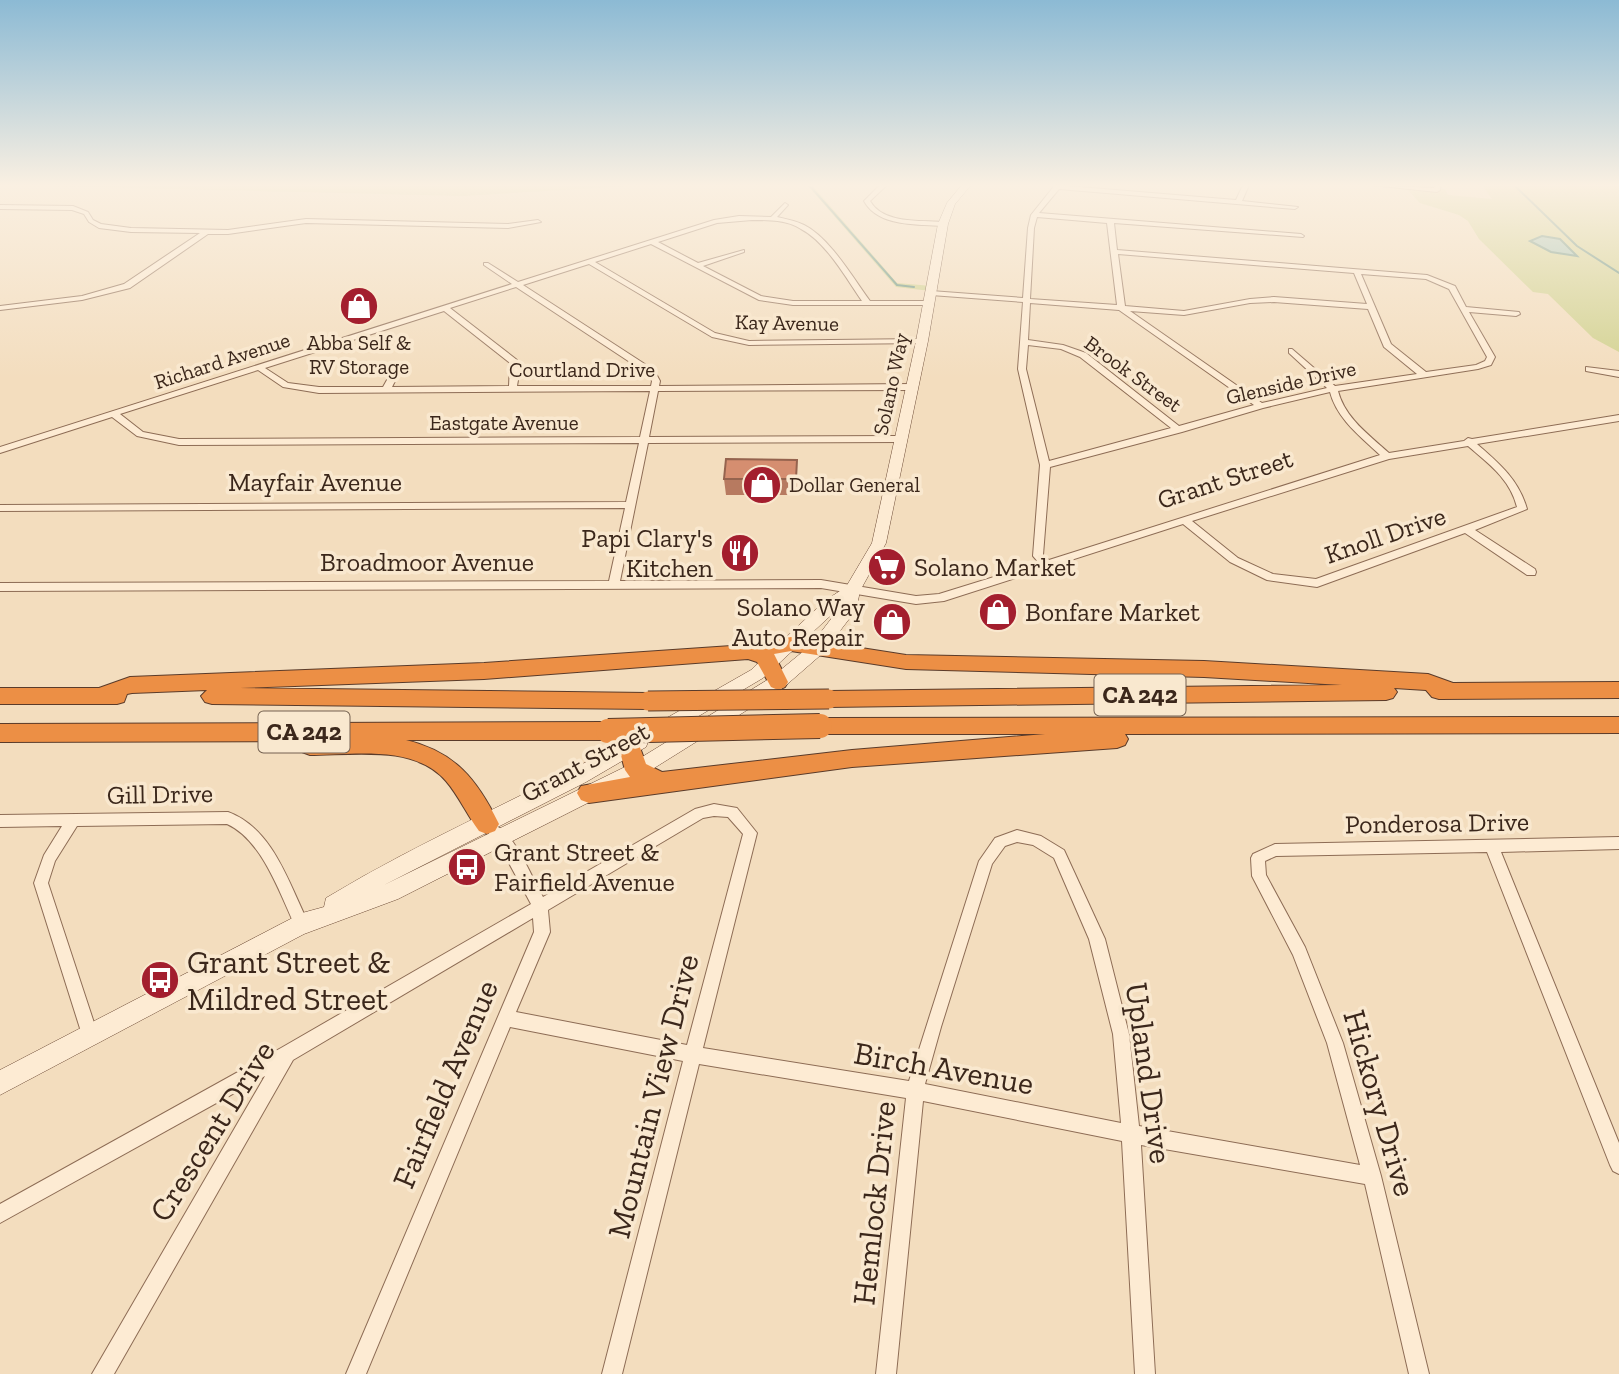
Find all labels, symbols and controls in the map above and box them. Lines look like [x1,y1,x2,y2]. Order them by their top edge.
shop icon: Abba Self & RV Storage [338,285,380,327]
street label: Kay Avenue [735,309,839,336]
street label: Richard Avenue [151,327,293,394]
place label: Abba Self & RV Storage [307,330,411,379]
street label: Solano Way [868,330,914,437]
street label: Brook Street [1080,330,1187,417]
street label: Glenside Drive [1223,355,1358,410]
street label: Courtland Drive [509,357,655,382]
street label: Eastgate Avenue [429,410,579,435]
street label: Grant Street [1153,442,1297,516]
shop icon: Dollar General [741,464,783,506]
street label: Mayfair Avenue [228,466,402,498]
place label: Dollar General [789,472,920,497]
street label: Knoll Drive [1320,499,1450,571]
place label: Papi Clary's Kitchen [581,522,713,584]
restaurant icon: Papi Clary's Kitchen [719,532,761,574]
street label: Broadmoor Avenue [320,546,534,578]
supermarket icon: Solano Market [866,546,908,588]
place label: Solano Market [914,551,1076,583]
place label: Solano Way Auto Repair [732,591,866,653]
shop icon: Bonfare Market [977,591,1019,633]
place label: Bonfare Market [1025,596,1200,628]
shop icon: Solano Way Auto Repair [871,601,913,643]
road number: CA 242 [1094,674,1186,716]
road number: CA 242 [258,712,350,752]
street label: Grant Street [516,715,655,809]
street label: Gill Drive [107,777,213,811]
street label: Ponderosa Drive [1345,805,1529,841]
place label: Grant Street & Fairfield Avenue [494,836,675,898]
bus stop icon: Grant Street & Fairfield Avenue [446,846,488,888]
place label: Grant Street & Mildred Street [187,943,390,1018]
street label: Mountain View Drive [599,950,707,1242]
bus stop icon: Grant Street & Mildred Street [139,959,181,1001]
street label: Fairfield Avenue [384,974,506,1194]
street label: Upland Drive [1117,980,1181,1166]
street label: Hickory Drive [1335,1005,1425,1201]
street label: Crescent Drive [141,1034,283,1228]
street label: Birch Avenue [851,1034,1037,1102]
street label: Hemlock Drive [844,1099,904,1307]

